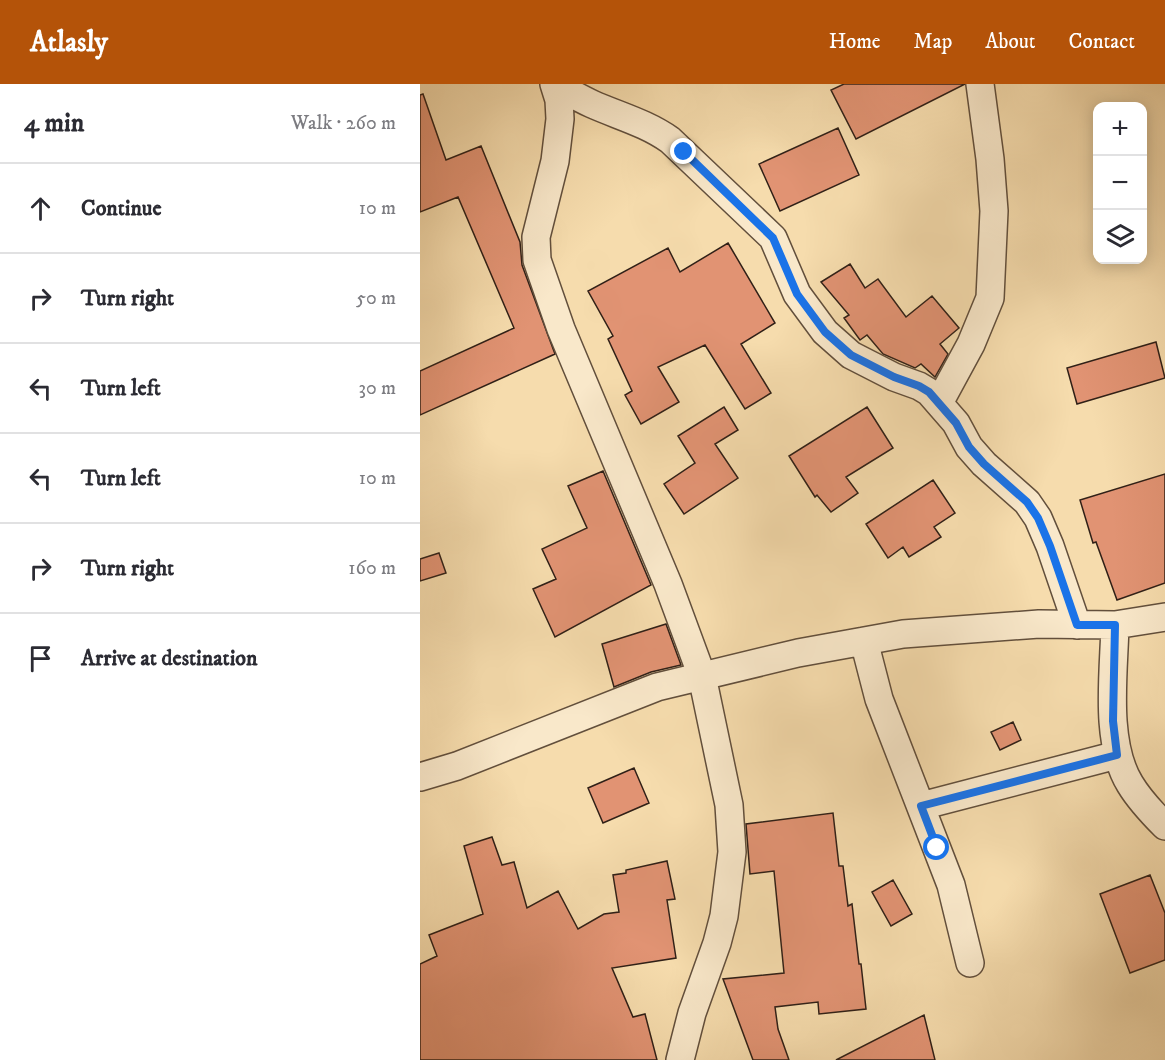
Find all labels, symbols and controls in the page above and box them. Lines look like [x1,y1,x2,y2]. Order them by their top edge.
text: Atlasly [30,25,108,60]
text: Home [829,29,881,55]
text: Map [914,29,952,55]
text: About [985,29,1036,55]
text: Contact [1069,29,1135,55]
map controls [1093,102,1147,264]
button: + [1093,102,1147,156]
text: 4 min [24,107,84,140]
text: Walk · 260 m [291,111,396,136]
route end [670,138,696,164]
button: − [1093,156,1147,210]
icon: ahead [24,192,57,225]
text: Continue [81,195,162,222]
text: 10 m [359,196,396,221]
button: layers [1093,210,1147,264]
icon: right [24,282,57,315]
text: Turn right [81,285,174,312]
text: 50 m [356,286,396,311]
icon: left [24,372,57,405]
text: Turn left [81,375,161,402]
text: 30 m [358,376,396,401]
icon: left [24,462,57,495]
text: Turn left [81,465,161,492]
text: 10 m [359,466,396,491]
icon: right [24,552,57,585]
text: Turn right [81,555,174,582]
text: 160 m [348,556,396,581]
icon: arrive [24,642,57,675]
text: Arrive at destination [81,645,258,672]
route start [923,834,949,860]

